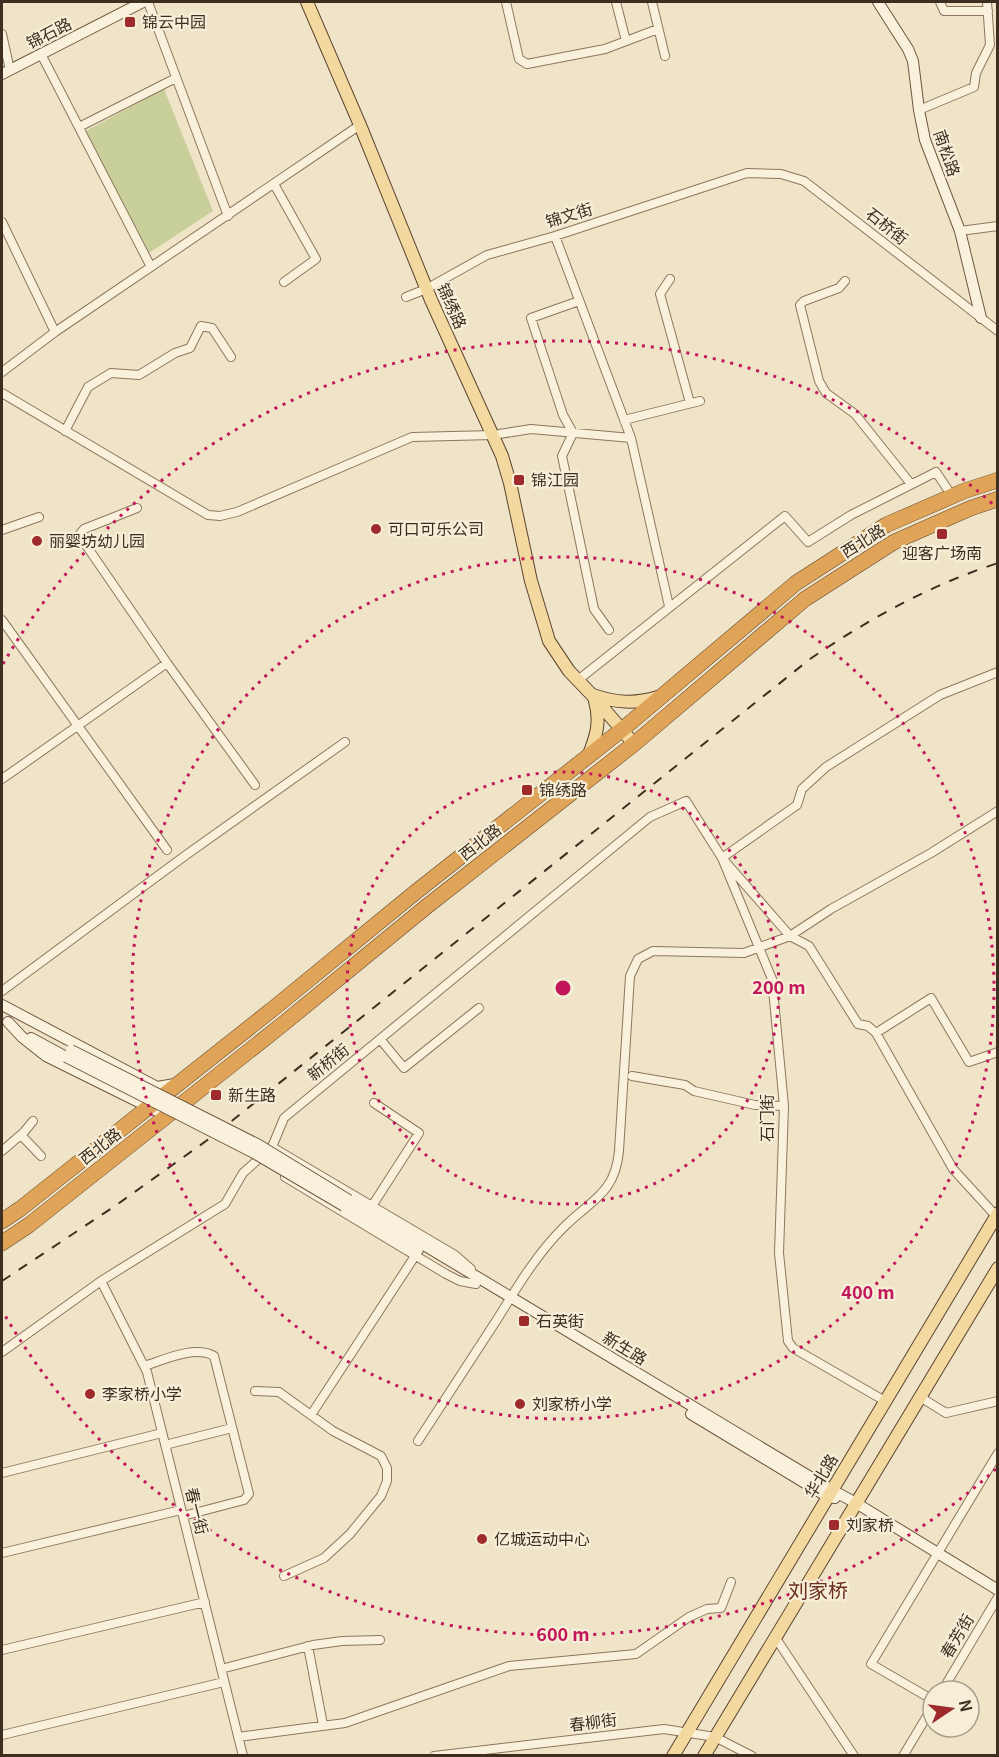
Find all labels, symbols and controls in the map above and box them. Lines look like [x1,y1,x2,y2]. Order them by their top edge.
place label: 锦云中园 [142,9,206,33]
street label: 锦石路 [22,11,75,54]
marker: 锦云中园 [123,15,137,29]
street label: 南松路 [929,126,967,179]
street label: 锦文街 [542,196,595,233]
street label: 石桥街 [861,201,914,249]
street label: 锦绣路 [432,279,474,332]
place label: 锦江园 [531,467,579,491]
marker: 锦江园 [512,473,526,487]
place label: 可口可乐公司 [388,516,484,540]
street label: 西北路 [836,517,889,563]
marker: 可口可乐公司 [369,522,383,536]
marker: 迎客广场南 [935,527,949,541]
place label: 丽婴坊幼儿园 [49,528,145,552]
marker: 丽婴坊幼儿园 [30,534,44,548]
place label: 迎客广场南 [902,540,982,564]
place label: 锦绣路 [539,777,587,801]
marker: 锦绣路 [520,783,534,797]
street label: 西北路 [453,817,506,865]
text: 200 m [752,973,806,999]
centre of rings [553,978,573,998]
street label: 新桥街 [301,1037,354,1086]
place label: 新生路 [228,1082,276,1106]
marker: 新生路 [209,1088,223,1102]
street label: 石门街 [754,1094,778,1142]
street label: 西北路 [73,1121,126,1169]
text: 400 m [841,1278,895,1304]
place label: 石英街 [536,1308,584,1332]
marker: 石英街 [517,1314,531,1328]
street label: 新生路 [599,1324,652,1370]
place label: 李家桥小学 [102,1381,182,1405]
marker: 李家桥小学 [83,1387,97,1401]
place label: 刘家桥小学 [532,1391,612,1415]
marker: 刘家桥小学 [513,1397,527,1411]
street label: 华北路 [797,1449,843,1502]
street label: 春一街 [181,1485,215,1537]
place label: 刘家桥 [846,1512,894,1536]
marker: 刘家桥 [827,1518,841,1532]
place label: 亿城运动中心 [494,1526,590,1550]
marker: 亿城运动中心 [475,1532,489,1546]
district label: 刘家桥 [788,1575,848,1604]
street label: 春芳街 [933,1609,979,1662]
text: 600 m [536,1620,590,1646]
north arrow [921,1679,981,1739]
text: N [954,1697,980,1714]
street label: 春柳街 [568,1706,618,1736]

